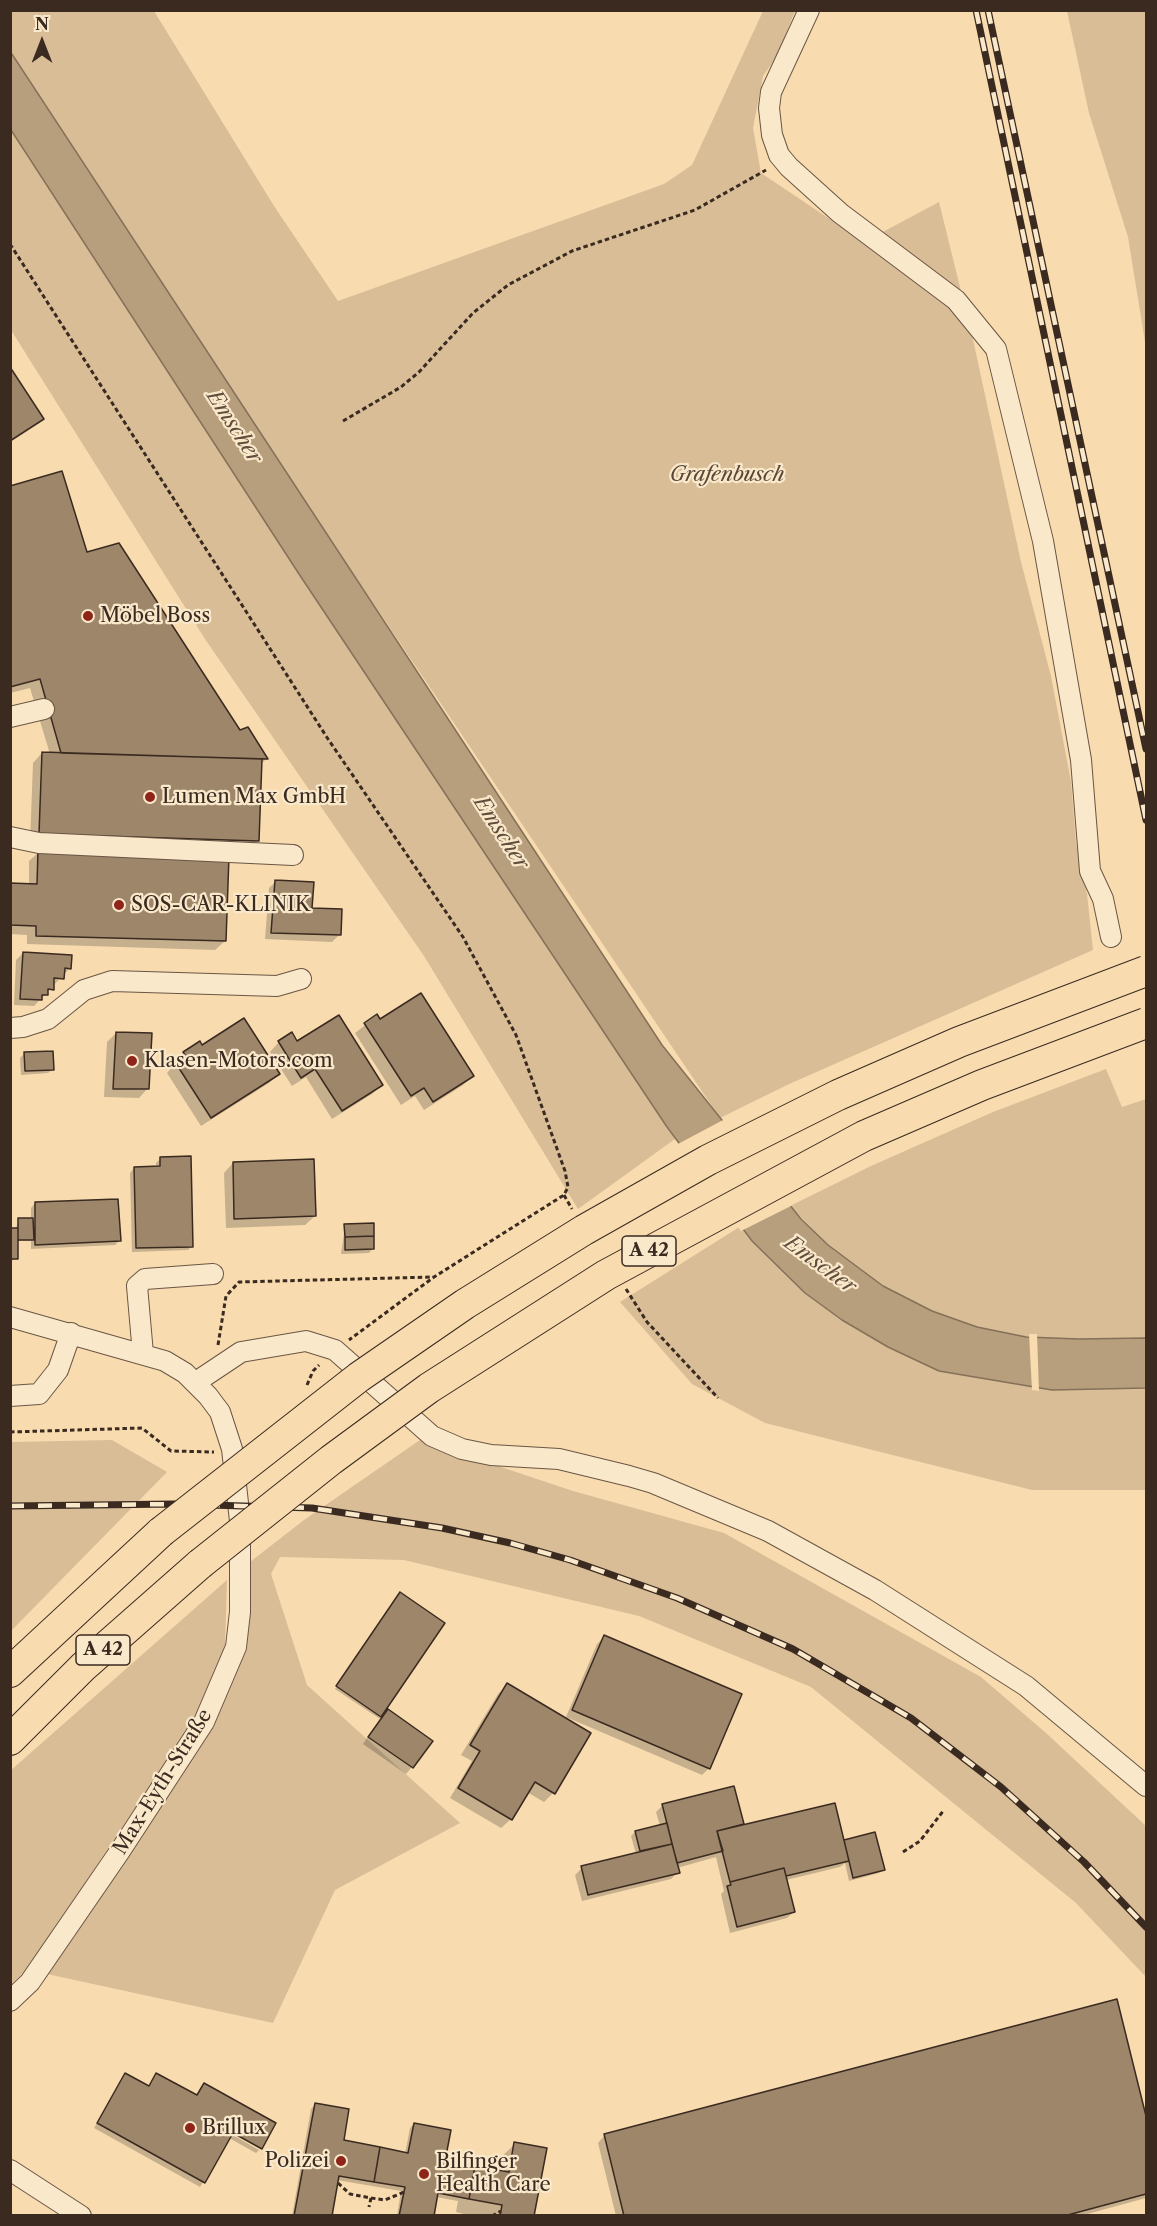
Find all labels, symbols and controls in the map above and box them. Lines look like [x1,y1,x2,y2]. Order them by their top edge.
north arrow [12,12,72,72]
text: N [35,14,49,34]
water label: Emscher [201,385,267,469]
park label: Grafenbusch [670,463,784,487]
place label: Möbel Boss [100,604,210,628]
marker: Möbel Boss [81,609,95,623]
place label: Lumen Max GmbH [162,785,346,809]
marker: Lumen Max GmbH [143,790,157,804]
water label: Emscher [468,791,534,875]
place label: SOS-CAR-KLINIK [131,893,310,917]
marker: SOS-CAR-KLINIK [112,898,126,912]
place label: Klasen-Motors.com [144,1049,333,1073]
marker: Klasen-Motors.com [125,1054,139,1068]
water label: Emscher [779,1230,861,1300]
road number: A 42 [622,1236,676,1266]
road number: A 42 [76,1635,130,1665]
street label: Max-Eyth-Straße [109,1705,217,1859]
place label: Brillux [202,2116,266,2140]
marker: Brillux [183,2121,197,2135]
place label: Polizei [264,2149,329,2173]
place label: Bilfinger Health Care [436,2150,551,2197]
marker: Polizei [334,2154,348,2168]
marker: Bilfinger Health Care [417,2167,431,2181]

